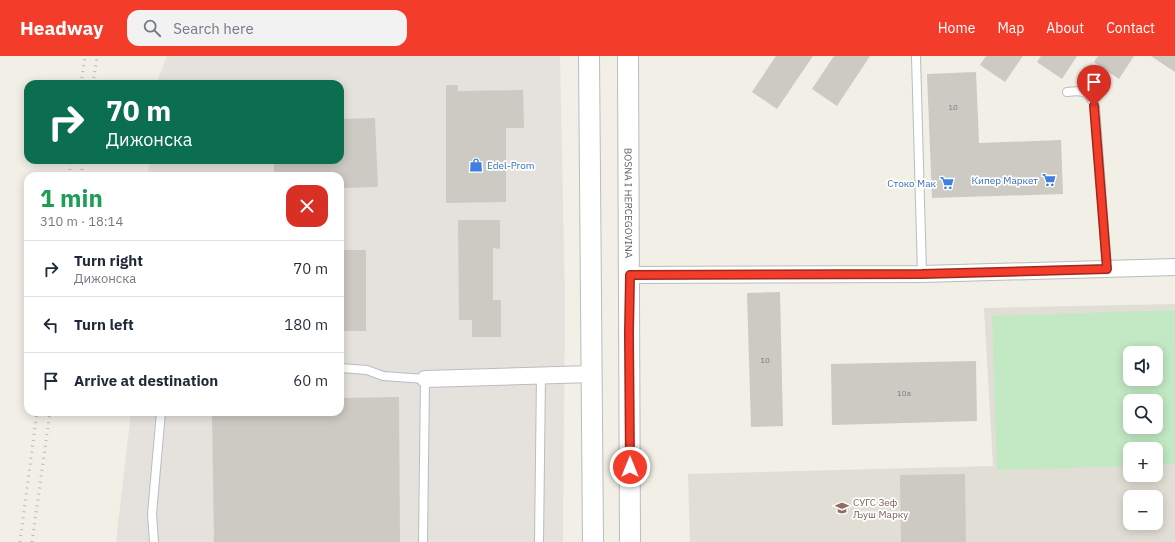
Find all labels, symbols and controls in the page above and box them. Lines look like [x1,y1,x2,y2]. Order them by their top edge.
search box [127,10,407,46]
text: Headway [20,16,103,40]
icon: search [141,17,163,39]
text: Search here [173,19,254,38]
text: Home [938,19,975,37]
text: Map [997,19,1024,37]
text: About [1046,19,1084,37]
text: Contact [1106,19,1155,37]
pin [1077,65,1111,106]
icon: arrive [1083,71,1105,93]
text: 70 m [106,92,171,129]
icon: right [40,96,92,148]
house number: 10 [948,102,958,112]
text: Дижонска [106,128,192,151]
street label: BOSNA I HERCEGOVINA [622,148,635,259]
shop icon: Edel-Prom [468,157,484,173]
place label: Edel-Prom [487,159,535,172]
supermarket icon: Кипер Маркет [1041,172,1057,188]
place label: Кипер Маркет [972,174,1038,187]
supermarket icon: Стоко Мак [939,175,955,191]
place label: Стоко Мак [887,177,936,190]
text: 1 min [40,182,103,214]
button: close [286,185,328,227]
text: 310 m · 18:14 [40,213,123,230]
text: Turn right [74,251,143,270]
icon: right [40,258,62,280]
text: 70 m [293,259,328,278]
text: Дижонска [74,270,136,287]
icon: left [40,314,62,336]
text: Turn left [74,315,134,334]
text: 180 m [284,315,328,334]
map controls [1123,346,1163,530]
button: sound [1123,346,1163,386]
house number: 10 [760,355,770,365]
icon: arrive [40,370,62,392]
text: Arrive at destination [74,371,218,390]
text: 60 m [293,371,328,390]
house number: 10а [897,388,912,398]
button: search [1123,394,1163,434]
button: + [1123,442,1163,482]
position arrow [609,446,651,488]
button: − [1123,490,1163,530]
place label: СУГС Зеф Љуш Марку [853,496,908,521]
school or university icon: СУГС Зеф Љуш Марку [834,500,850,516]

